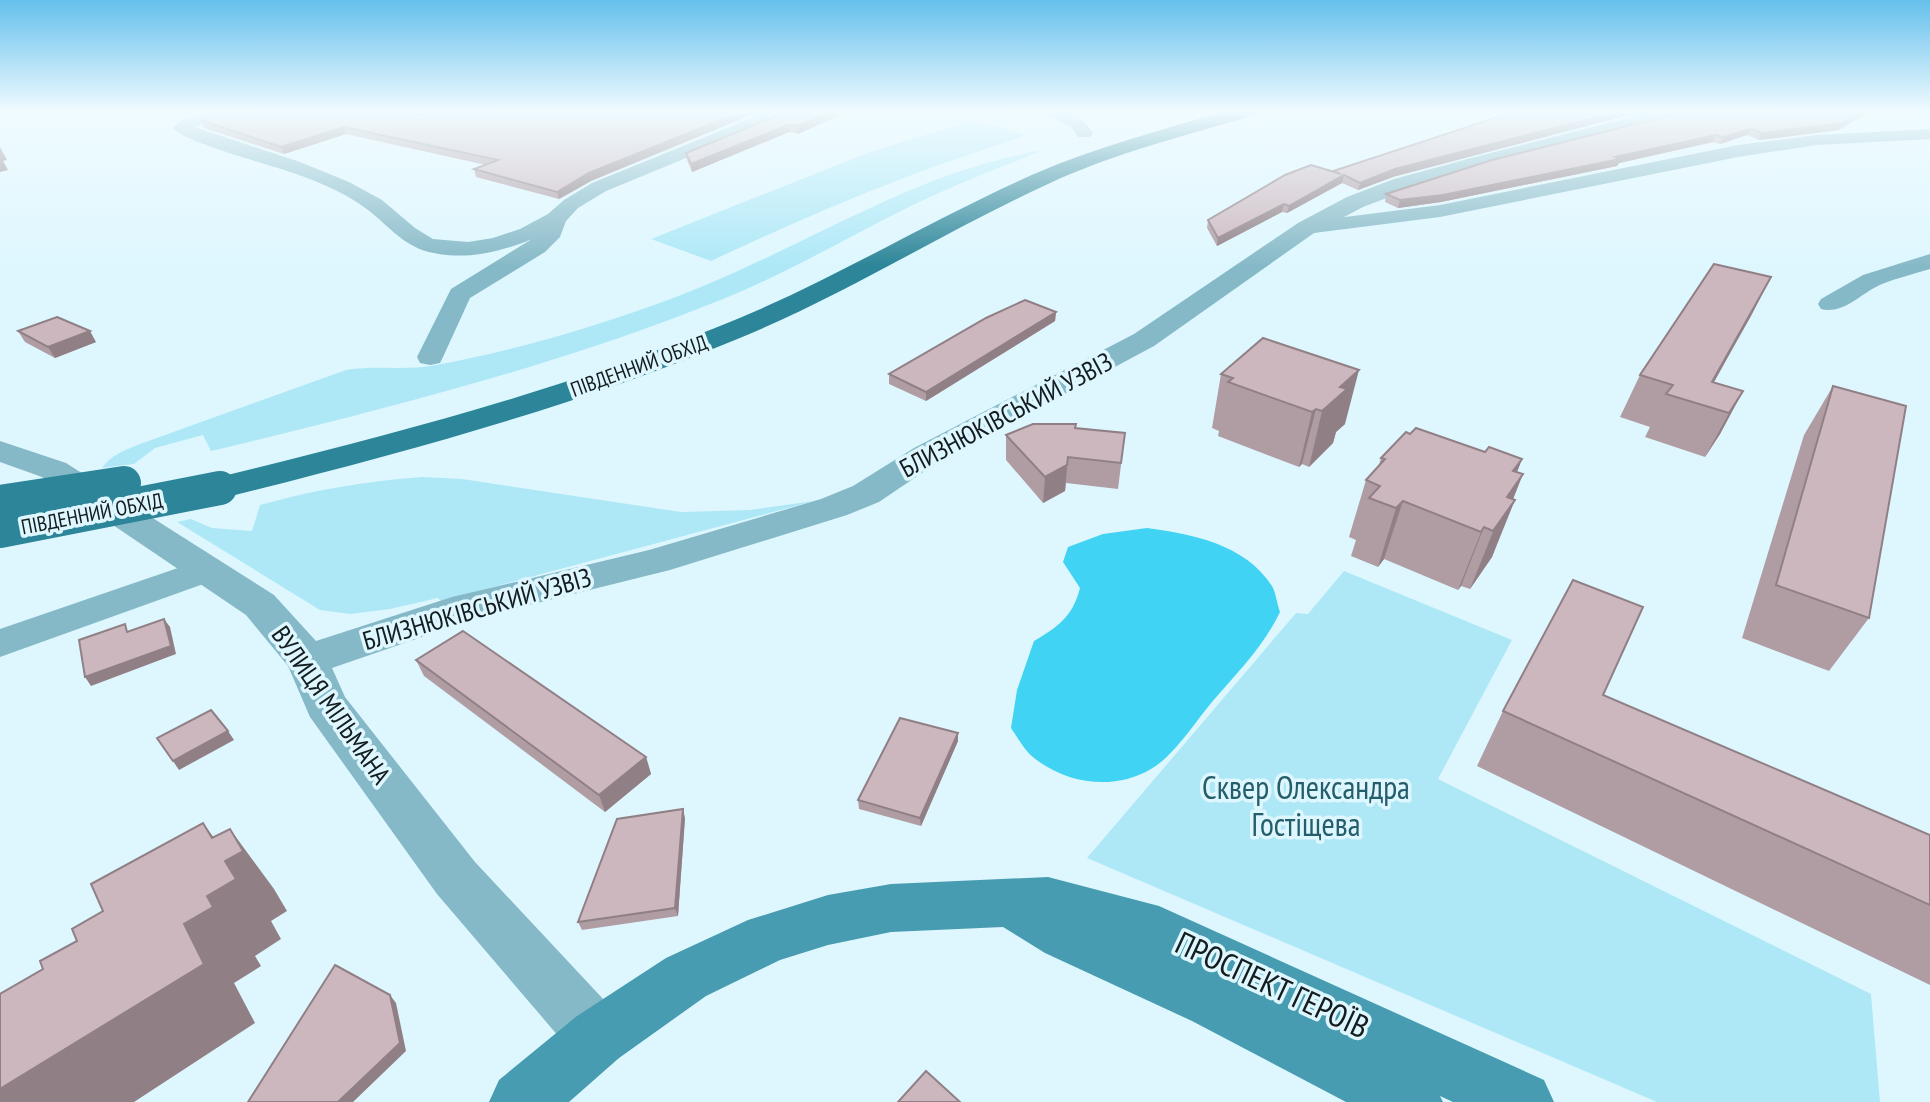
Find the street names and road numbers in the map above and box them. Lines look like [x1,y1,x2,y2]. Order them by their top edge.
street label: ПІВДЕННИЙ ОБХІД [567,328,711,403]
street label: БЛИЗНЮКІВСЬКИЙ УЗВІЗ [894,345,1118,485]
street label: ПІВДЕННИЙ ОБХІД [19,487,165,540]
street label: БЛИЗНЮКІВСЬКИЙ УЗВІЗ [359,560,595,657]
street label: ВУЛИЦЯ МІЛЬМАНА [265,619,398,791]
street label: ПРОСПЕКТ ГЕРОЇВ [1169,921,1376,1047]

